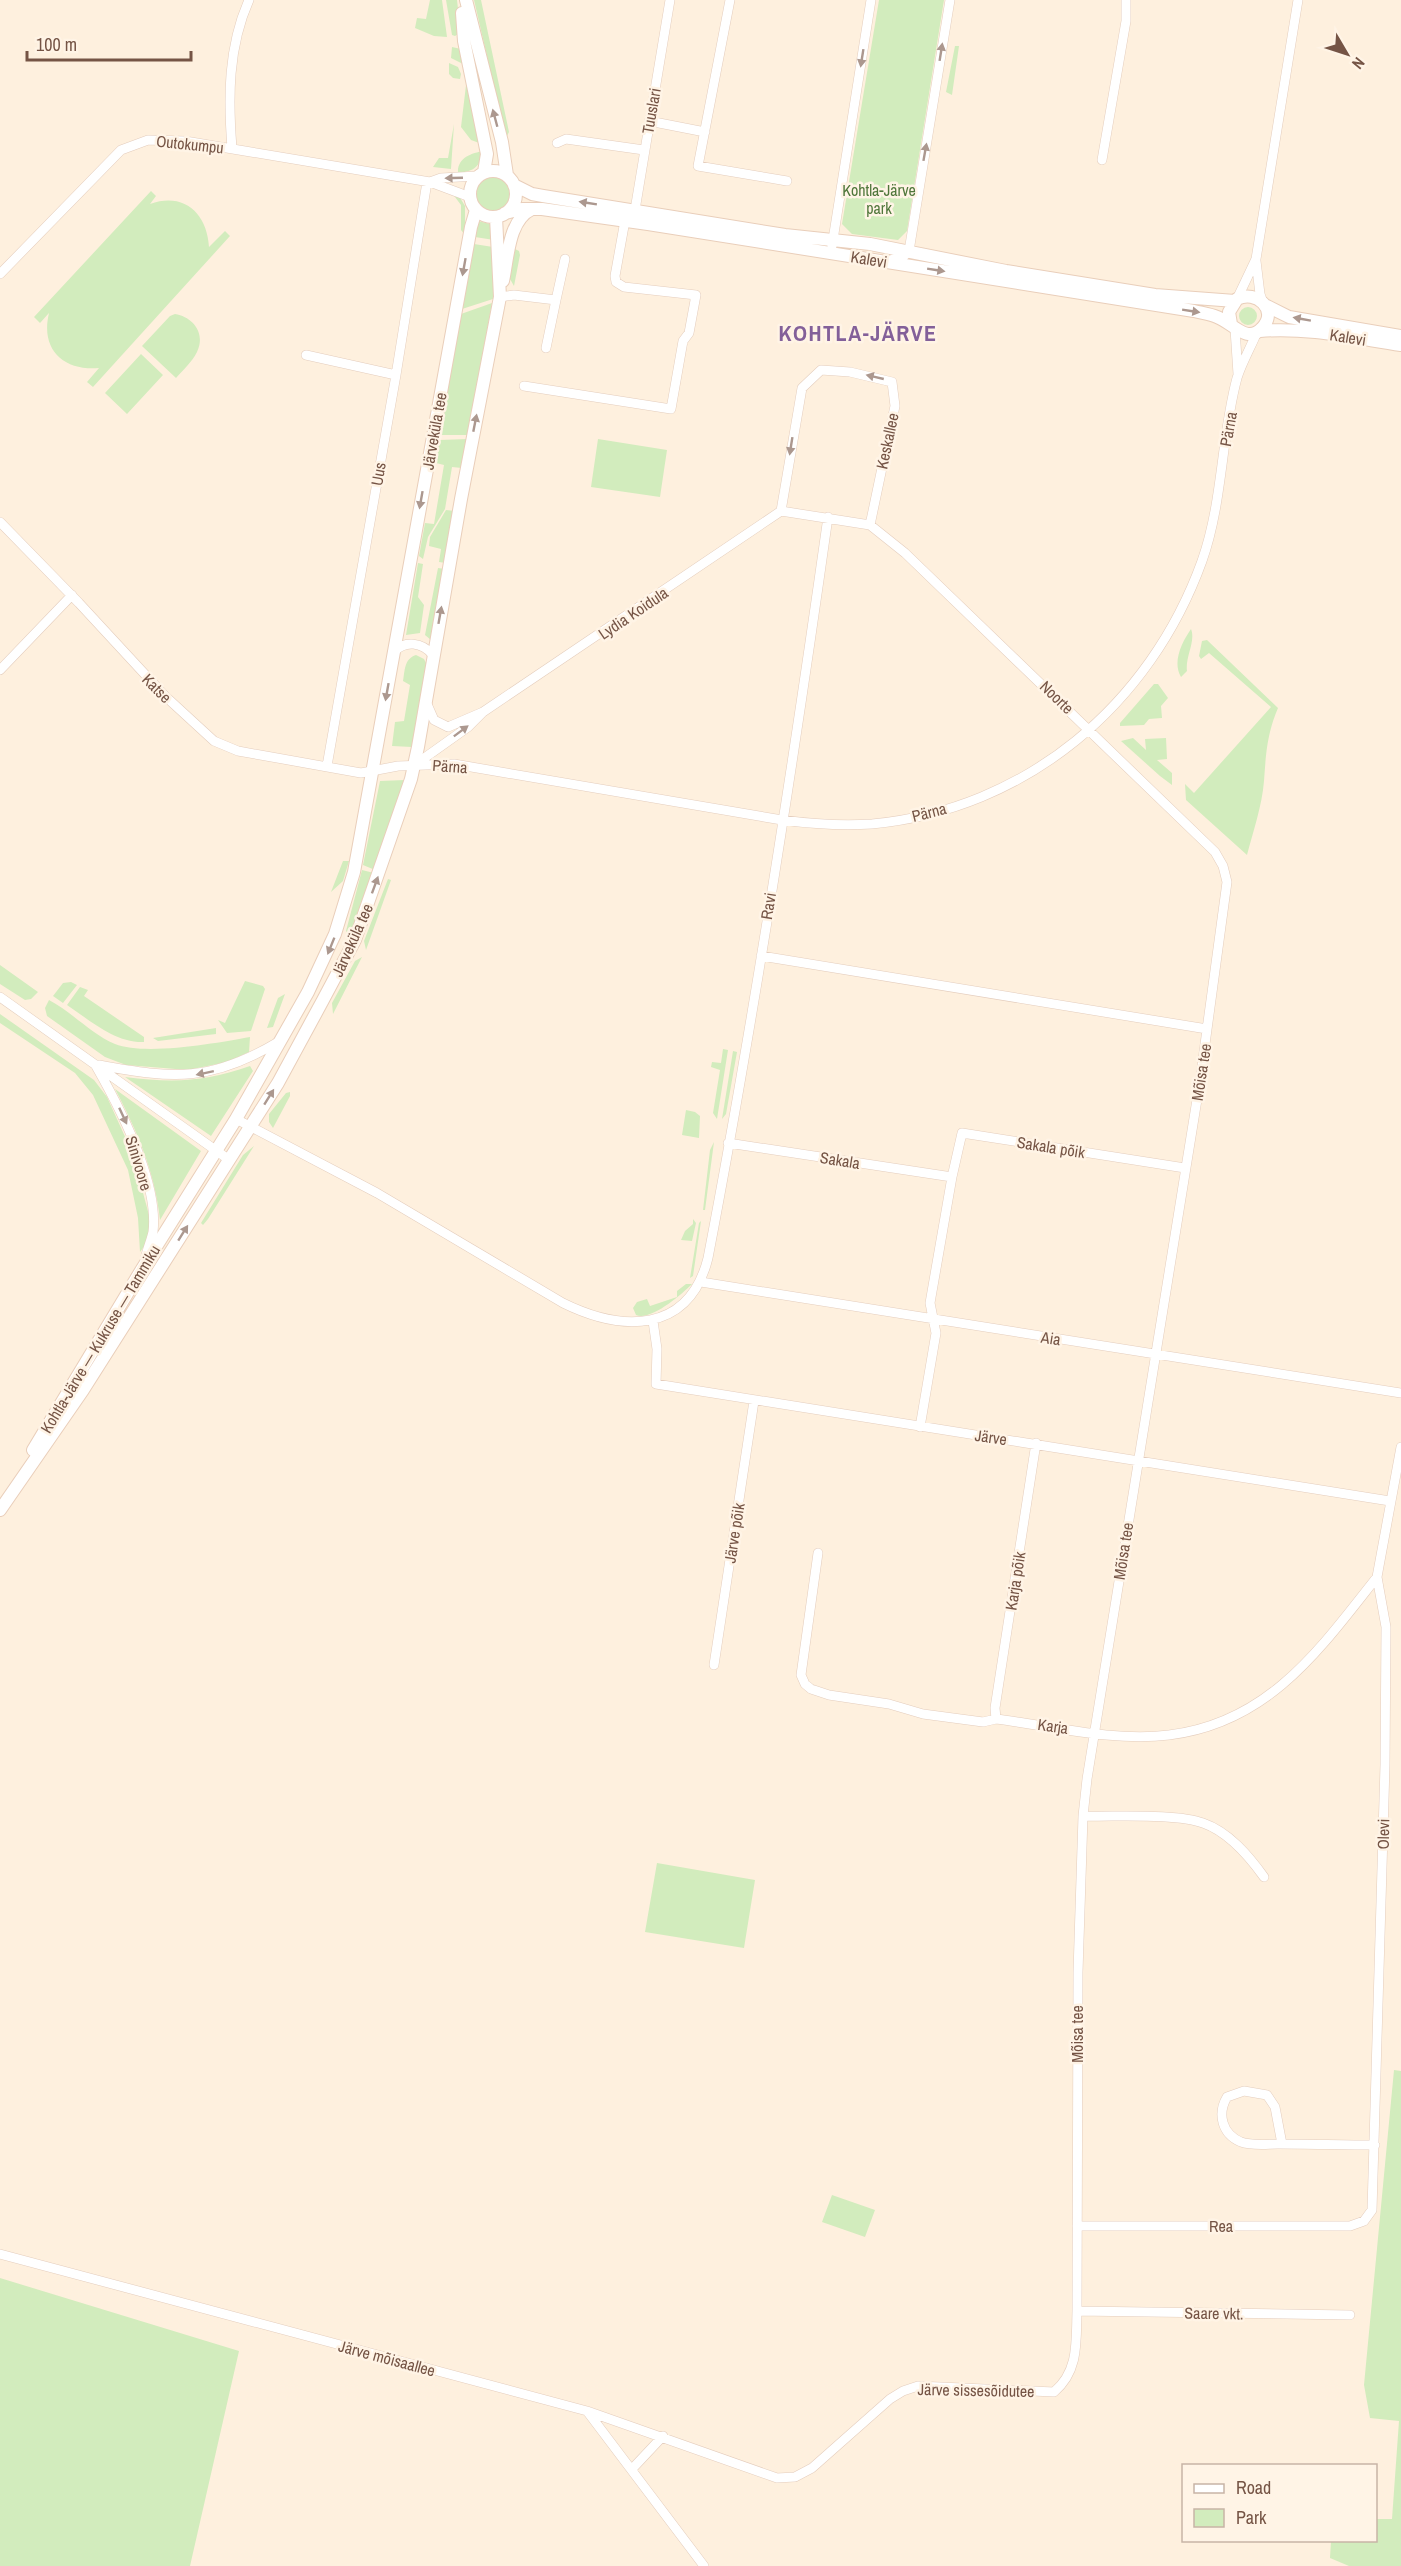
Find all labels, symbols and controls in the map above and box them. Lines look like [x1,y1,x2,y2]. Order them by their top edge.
scale bar [27,24,190,62]
north arrow [1317,24,1377,84]
text: 100 m [36,32,77,57]
one-way arrow [937,42,946,61]
one-way arrow [857,48,866,67]
text: N [1347,53,1370,74]
street label: Tuuslari [636,86,666,136]
one-way arrow [490,109,500,127]
street label: Outokumpu [155,130,225,158]
one-way arrow [921,143,930,162]
one-way arrow [444,173,463,183]
park label: Kohtla-Järve park [842,179,916,219]
one-way arrow [579,199,598,208]
street label: Kalevi [849,245,889,273]
one-way arrow [459,258,468,277]
one-way arrow [927,265,946,274]
one-way arrow [1181,306,1200,315]
one-way arrow [1292,314,1311,323]
district label: KOHTLA-JÄRVE [779,318,938,348]
street label: Kalevi [1328,323,1368,351]
one-way arrow [865,372,884,382]
street label: Järveküla tee [416,391,452,471]
street label: Pärna [1214,409,1242,448]
street label: Keskallee [870,411,904,471]
one-way arrow [471,413,480,432]
one-way arrow [786,436,795,455]
street label: Uus [365,461,391,487]
one-way arrow [416,491,425,510]
street label: Lydia Koidula [594,581,673,644]
one-way arrow [436,605,445,624]
street label: Katse [137,668,177,708]
street label: Noorte [1035,675,1079,719]
one-way arrow [382,683,391,702]
one-way arrow [453,725,469,737]
street label: Pärna [432,754,469,778]
street label: Pärna [909,797,949,827]
one-way arrow [371,876,381,894]
street label: Ravi [755,891,781,921]
street label: Järveküla tee [326,900,378,980]
one-way arrow [326,937,335,955]
street label: Mõisa tee [1186,1042,1216,1102]
one-way arrow [196,1068,215,1078]
one-way arrow [264,1088,275,1105]
one-way arrow [118,1107,127,1124]
street label: Sakala põik [1015,1131,1087,1163]
street label: Sinivoore [120,1133,158,1193]
street label: Sakala [818,1146,862,1174]
one-way arrow [177,1225,188,1241]
street label: Kohtla-Järve — Kukruse — Tammiku [35,1241,165,1437]
street label: Aia [1039,1325,1063,1351]
street label: Järve [974,1424,1008,1450]
street label: Järve põik [718,1501,750,1565]
street label: Mõisa tee [1108,1521,1138,1581]
street label: Karja põik [1000,1550,1031,1612]
street label: Karja [1036,1713,1070,1739]
street label: Olevi [1372,1818,1394,1850]
street label: Mõisa tee [1066,2005,1088,2063]
street label: Rea [1209,2215,1234,2237]
street label: Saare vkt. [1184,2301,1244,2325]
street label: Järve mõisaallee [336,2335,438,2381]
street label: Järve sissesõidutee [917,2378,1035,2402]
legend [1182,2464,1377,2542]
text: Road [1236,2475,1271,2500]
text: Park [1236,2505,1267,2530]

